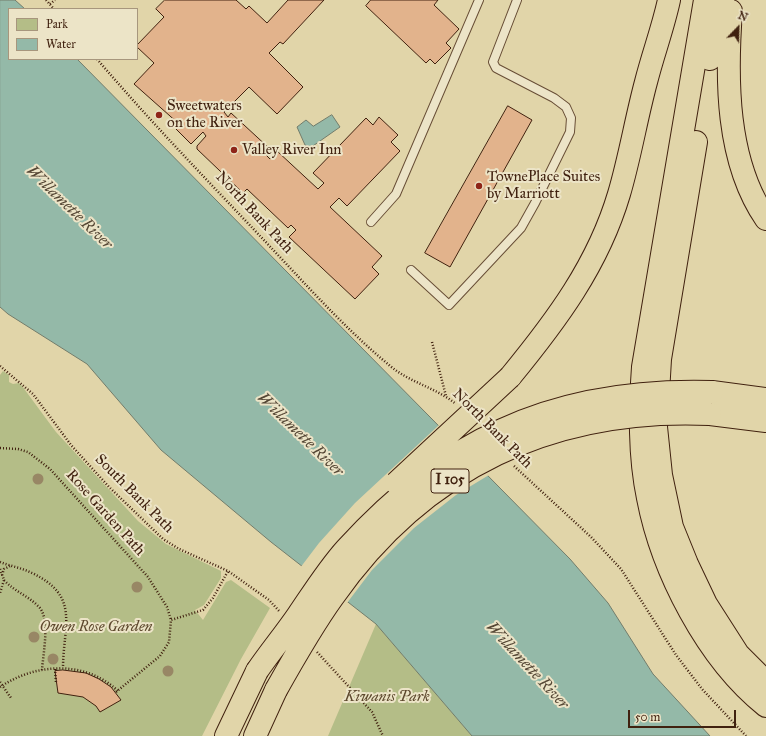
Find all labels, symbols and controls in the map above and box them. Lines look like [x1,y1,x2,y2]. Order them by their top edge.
legend [8,8,138,60]
north arrow [718,8,758,48]
text: N [736,9,750,24]
text: Park [46,17,68,31]
text: Water [46,37,76,51]
place label: Sweetwaters on the River [167,97,242,132]
marker: Sweetwaters on the River [154,110,164,120]
place label: Valley River Inn [242,141,341,159]
marker: Valley River Inn [229,145,239,155]
water label: Willamette River [22,162,116,254]
street label: North Bank Path [211,168,297,258]
place label: TownePlace Suites by Marriott [487,168,600,203]
marker: TownePlace Suites by Marriott [474,181,484,191]
street label: North Bank Path [448,385,536,473]
water label: Willamette River [253,389,347,481]
street label: South Bank Path [91,451,177,537]
street label: Rose Garden Path [62,466,148,560]
road number: I 105 [431,469,469,493]
park label: Owen Rose Garden [40,618,152,636]
water label: Willamette River [482,618,572,714]
park label: Kiwanis Park [344,688,430,706]
scale bar [630,702,738,728]
text: 50 m [635,710,660,724]

